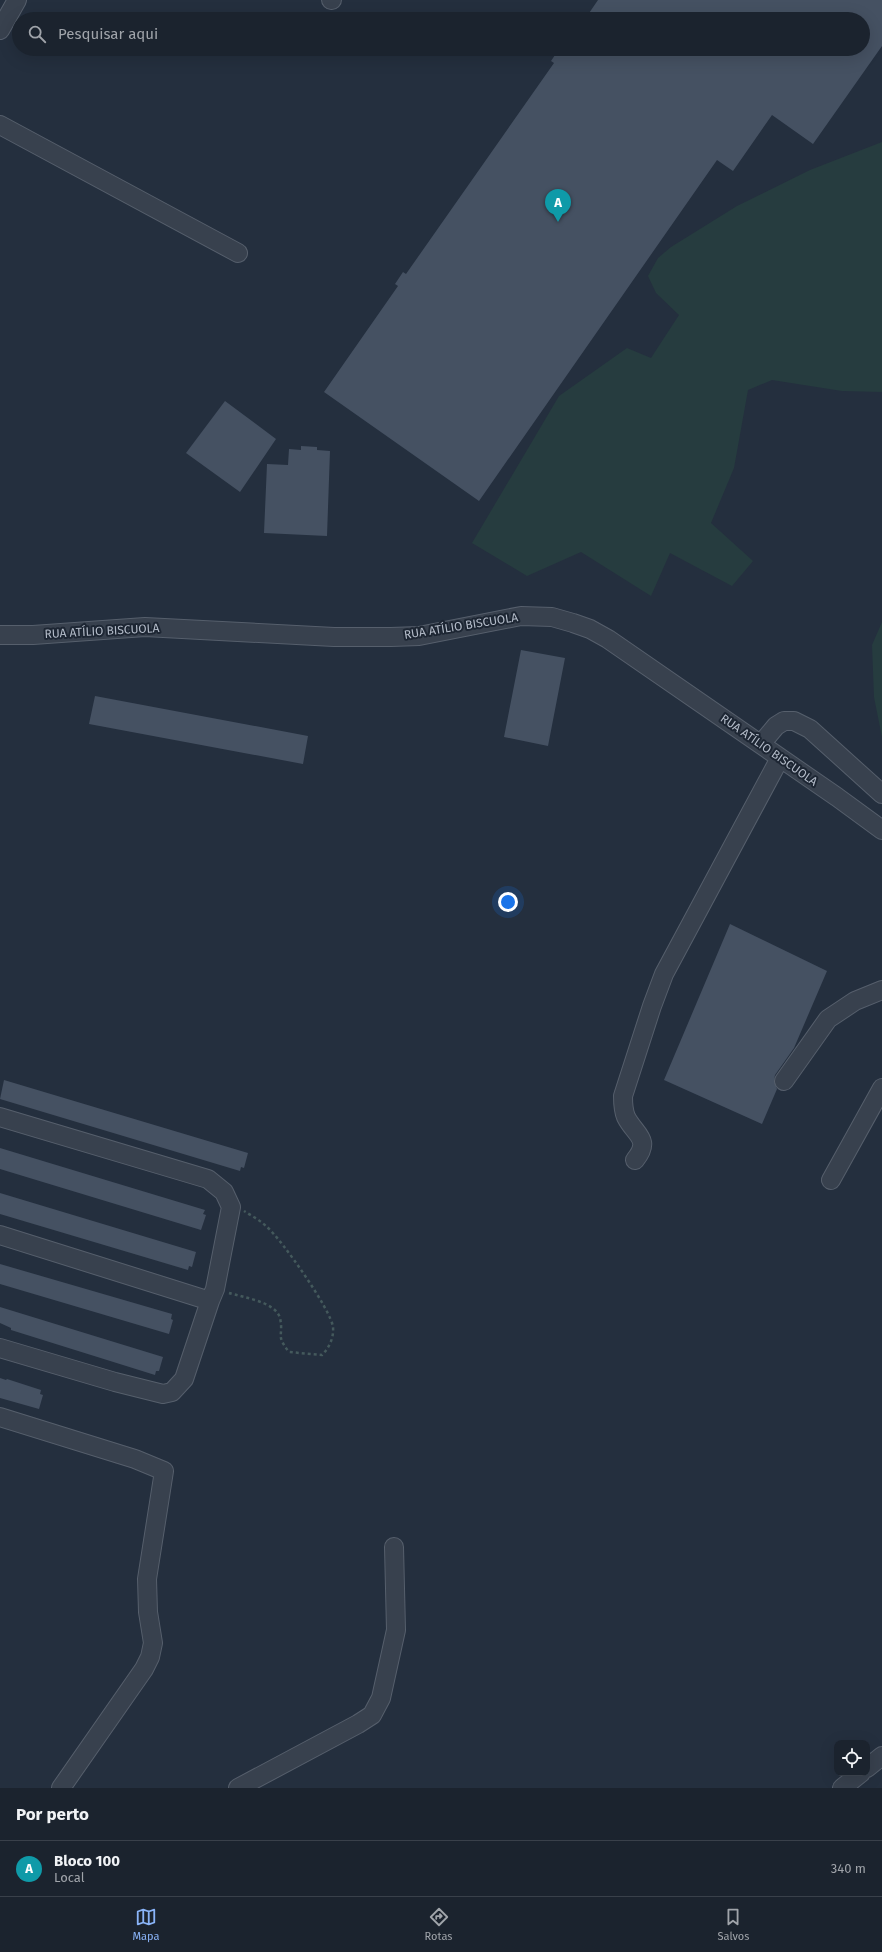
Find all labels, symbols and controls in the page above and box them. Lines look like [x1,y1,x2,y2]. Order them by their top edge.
search box [12,12,870,56]
icon: search [26,23,48,45]
text: Pesquisar aqui [58,25,158,43]
pin: A [545,189,571,222]
street label: RUA ATÍLIO BISCUOLA [403,609,519,642]
street label: RUA ATÍLIO BISCUOLA [44,620,160,641]
street label: RUA ATÍLIO BISCUOLA [718,710,821,789]
your location [498,892,518,912]
map controls [834,1740,870,1776]
button: locate [834,1740,870,1776]
text: Por perto [16,1804,89,1825]
text: Bloco 100 [54,1852,120,1870]
text: A [25,1861,33,1876]
text: 340 m [831,1861,866,1876]
text: Local [54,1870,85,1885]
tab: Mapa [133,1906,160,1943]
tab: Rotas [425,1906,452,1943]
tab: Salvos [718,1906,749,1943]

